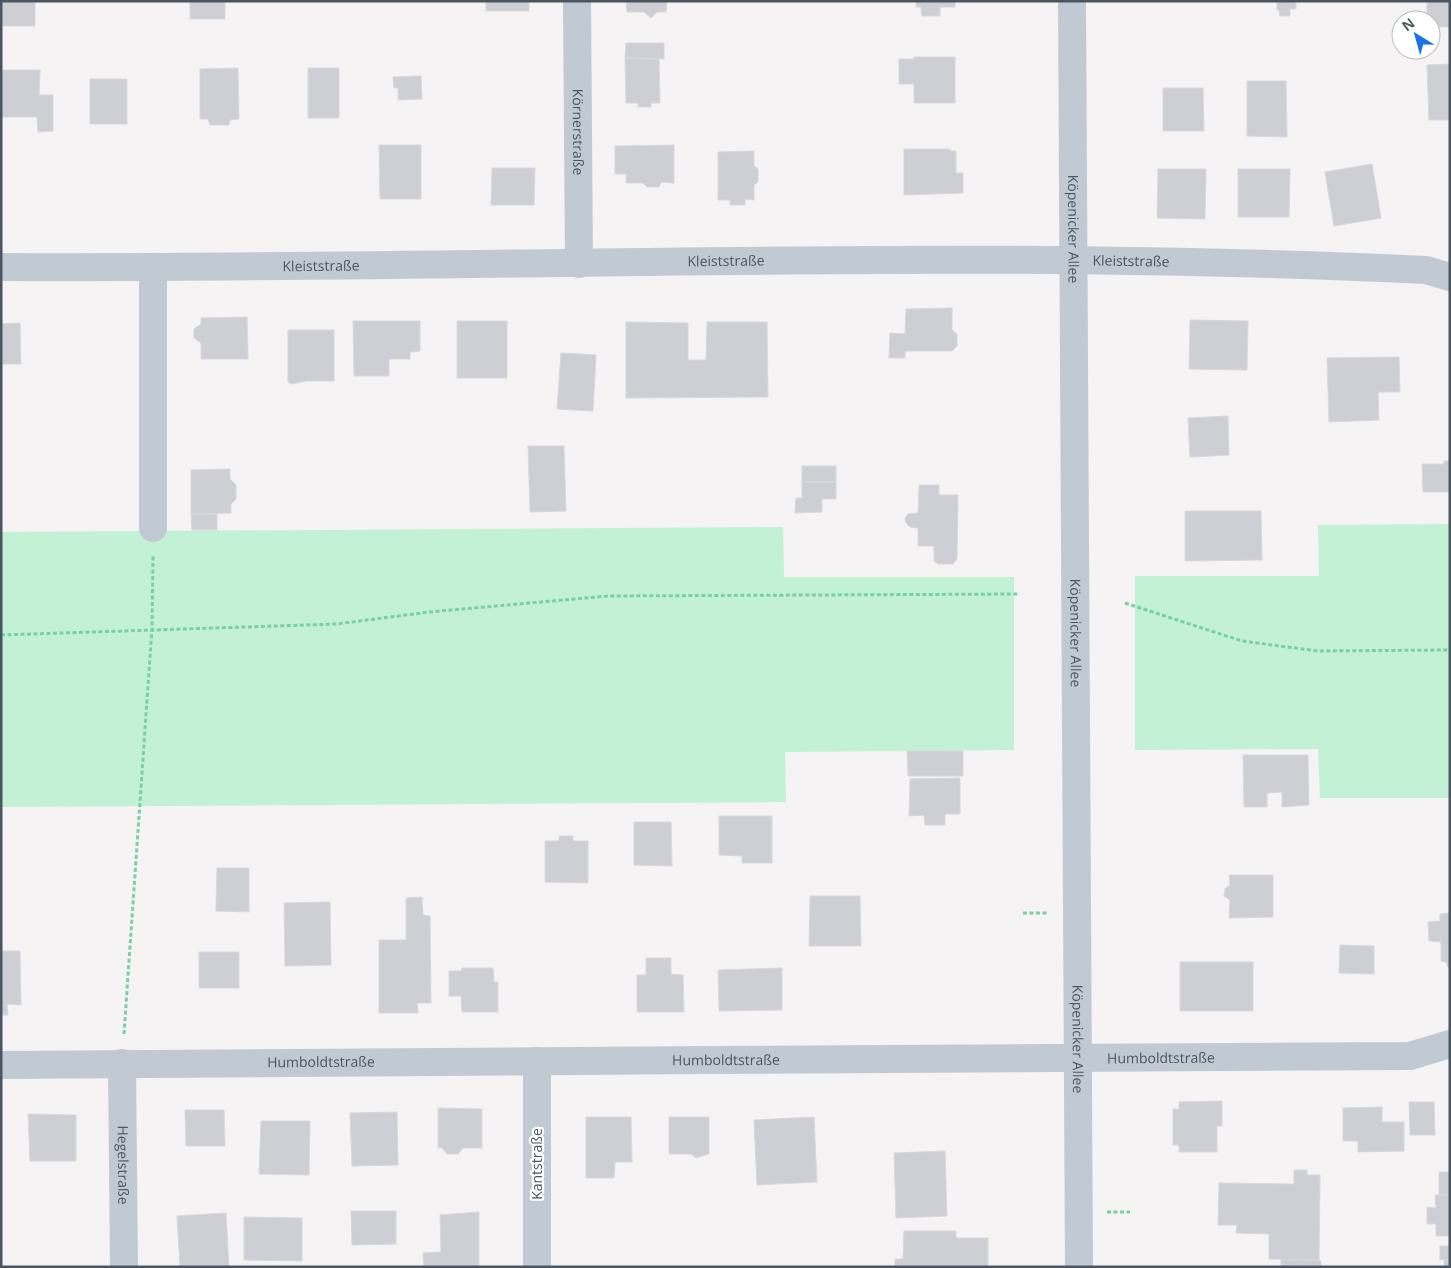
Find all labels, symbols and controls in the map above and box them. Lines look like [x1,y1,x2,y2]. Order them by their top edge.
north arrow [1391,10,1441,60]
text: N [1398,13,1418,35]
street label: Körnerstraße [569,89,588,176]
street label: Köpenicker Allee [1064,175,1084,283]
street label: Kleiststraße [1092,250,1170,271]
street label: Kleiststraße [687,251,765,270]
street label: Kleiststraße [282,255,360,275]
street label: Köpenicker Allee [1066,579,1086,687]
street label: Köpenicker Allee [1068,985,1088,1093]
street label: Humboldtstraße [1107,1048,1215,1067]
street label: Humboldtstraße [672,1050,780,1069]
street label: Humboldtstraße [267,1052,375,1071]
street label: Hegelstraße [114,1125,133,1205]
street label: Kantstraße [527,1128,546,1200]

